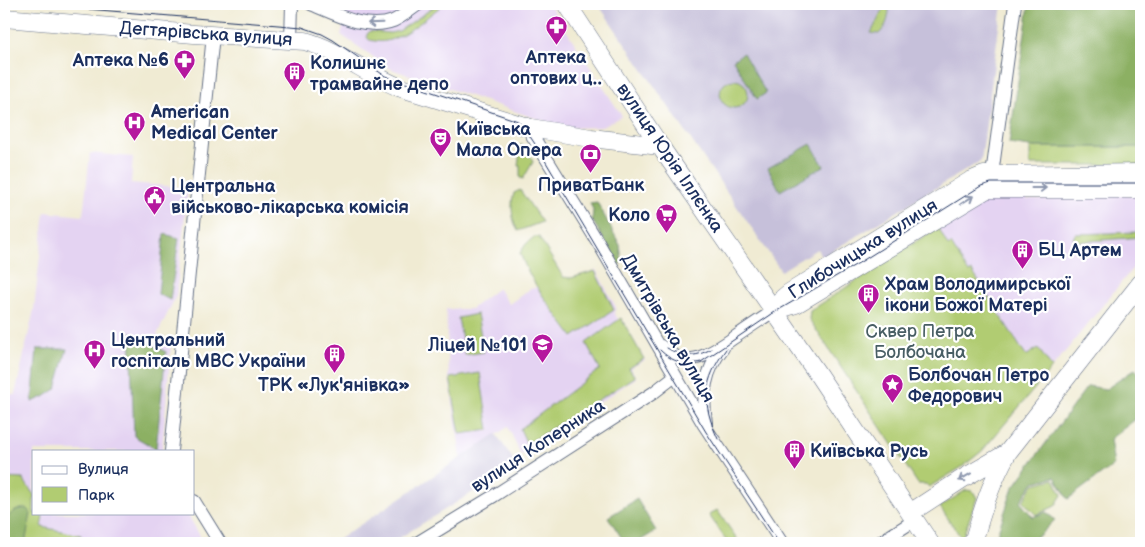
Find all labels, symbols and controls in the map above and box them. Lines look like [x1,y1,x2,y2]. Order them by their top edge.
pharmacy icon: Аптека оптових ц‥ [544,15,568,46]
street label: Дегтярівська вулиця [119,17,293,51]
one-way arrow [368,18,384,28]
place label: Аптека оптових ц‥ [510,47,602,89]
pharmacy icon: Аптека №6 [173,48,197,79]
place label: Аптека №6 [72,50,169,71]
place label: Колишнє трамвайне депо [310,53,449,95]
building icon: Колишнє трамвайне депо [282,61,306,92]
street label: вулиця Юрія Іллєнка [612,79,728,237]
place label: American Medical Center [150,102,279,144]
hospital icon: American Medical Center [123,110,147,141]
place label: Київська Мала Опера [456,119,562,161]
theatre icon: Київська Мала Опера [428,127,452,158]
bank icon: ПриватБанк [579,143,603,174]
place label: ПриватБанк [538,175,645,196]
place label: Центральна військово-лікарська комісія [171,176,409,218]
one-way arrow [1030,183,1047,193]
public building icon: Центральна військово-лікарська комісія [143,184,167,215]
one-way arrow [960,194,974,204]
street label: Глибочицька вулиця [785,195,941,303]
supermarket icon: Коло [654,203,678,234]
place label: Коло [608,205,650,226]
building icon: БЦ Артем [1010,238,1034,269]
place label: БЦ Артем [1038,240,1122,261]
street label: Дмитрівська вулиця [617,250,719,406]
place label: Храм Володимирської ікони Божої Матері [884,274,1071,316]
building icon: Храм Володимирської ікони Божої Матері [857,282,881,313]
park label: Сквер Петра Болбочана [866,321,975,363]
place label: Центральний госпіталь МВС України [111,330,306,372]
school or university icon: Ліцей №101 [531,333,555,364]
place label: Ліцей №101 [427,335,527,356]
hospital icon: Центральний госпіталь МВС України [83,338,107,369]
building icon: ТРК «Лук'янівка» [322,343,346,374]
place label: Болбочан Петро Федорович [908,365,1049,407]
place icon: Болбочан Петро Федорович [880,373,904,404]
place label: ТРК «Лук'янівка» [258,375,410,396]
street label: вулиця Коперника [467,395,609,497]
building icon: Київська Русь [782,439,806,470]
place label: Київська Русь [810,441,929,462]
legend [32,450,195,514]
text: Вулиця [78,460,129,479]
one-way arrow [959,472,973,482]
text: Парк [78,486,115,505]

